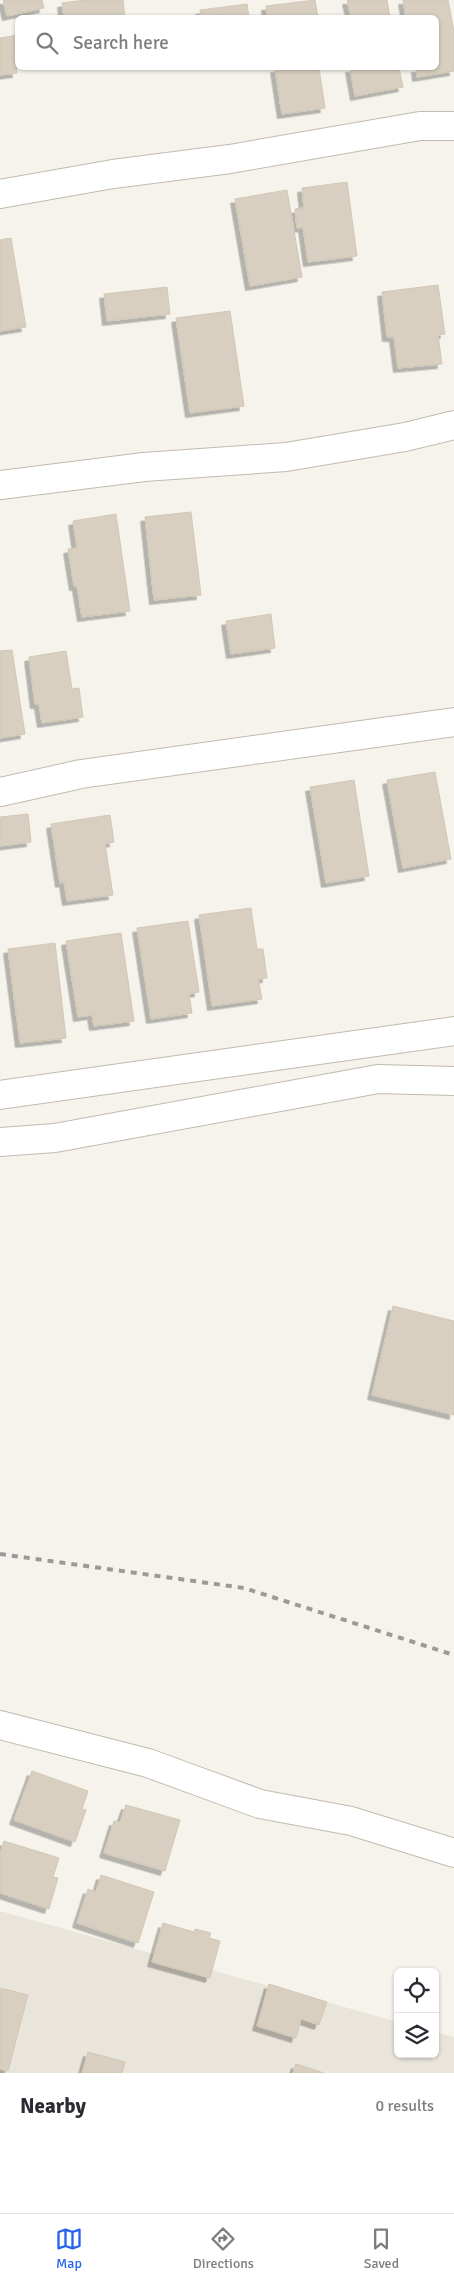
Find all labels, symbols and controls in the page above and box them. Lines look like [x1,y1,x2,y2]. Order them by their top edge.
search box [15,15,439,70]
icon: search [33,29,61,57]
text: Search here [73,31,169,55]
map controls [394,1968,439,2058]
button: locate [394,1968,439,2013]
button: layers [394,2013,439,2058]
text: Nearby [20,2093,86,2119]
text: 0 results [375,2096,434,2116]
tab: Map [55,2225,83,2272]
tab: Directions [193,2225,254,2272]
tab: Saved [364,2225,399,2272]

